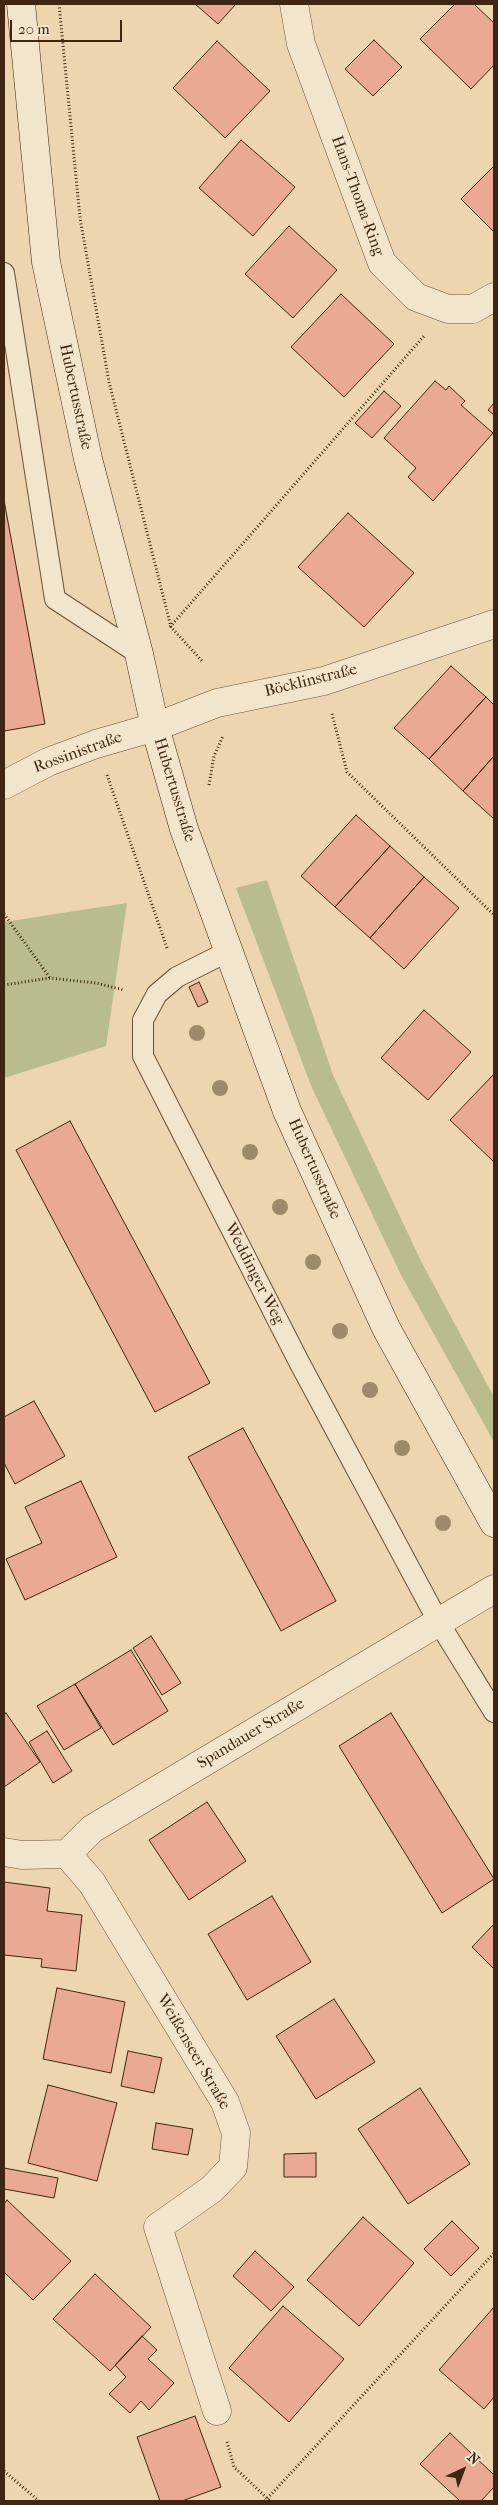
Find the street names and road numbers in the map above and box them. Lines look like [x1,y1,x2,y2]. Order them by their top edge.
street label: Hans-Thoma-Ring [326,133,388,259]
street label: Hubertusstraße [54,342,96,452]
street label: Böcklinstraße [263,660,359,702]
street label: Rossinistraße [31,728,125,778]
street label: Hubertusstraße [149,736,199,844]
street label: Hubertusstraße [283,1116,345,1222]
street label: Weddinger Weg [220,1220,288,1328]
street label: Spandauer Straße [194,1694,308,1774]
street label: Weißenseer Straße [152,1991,234,2113]

